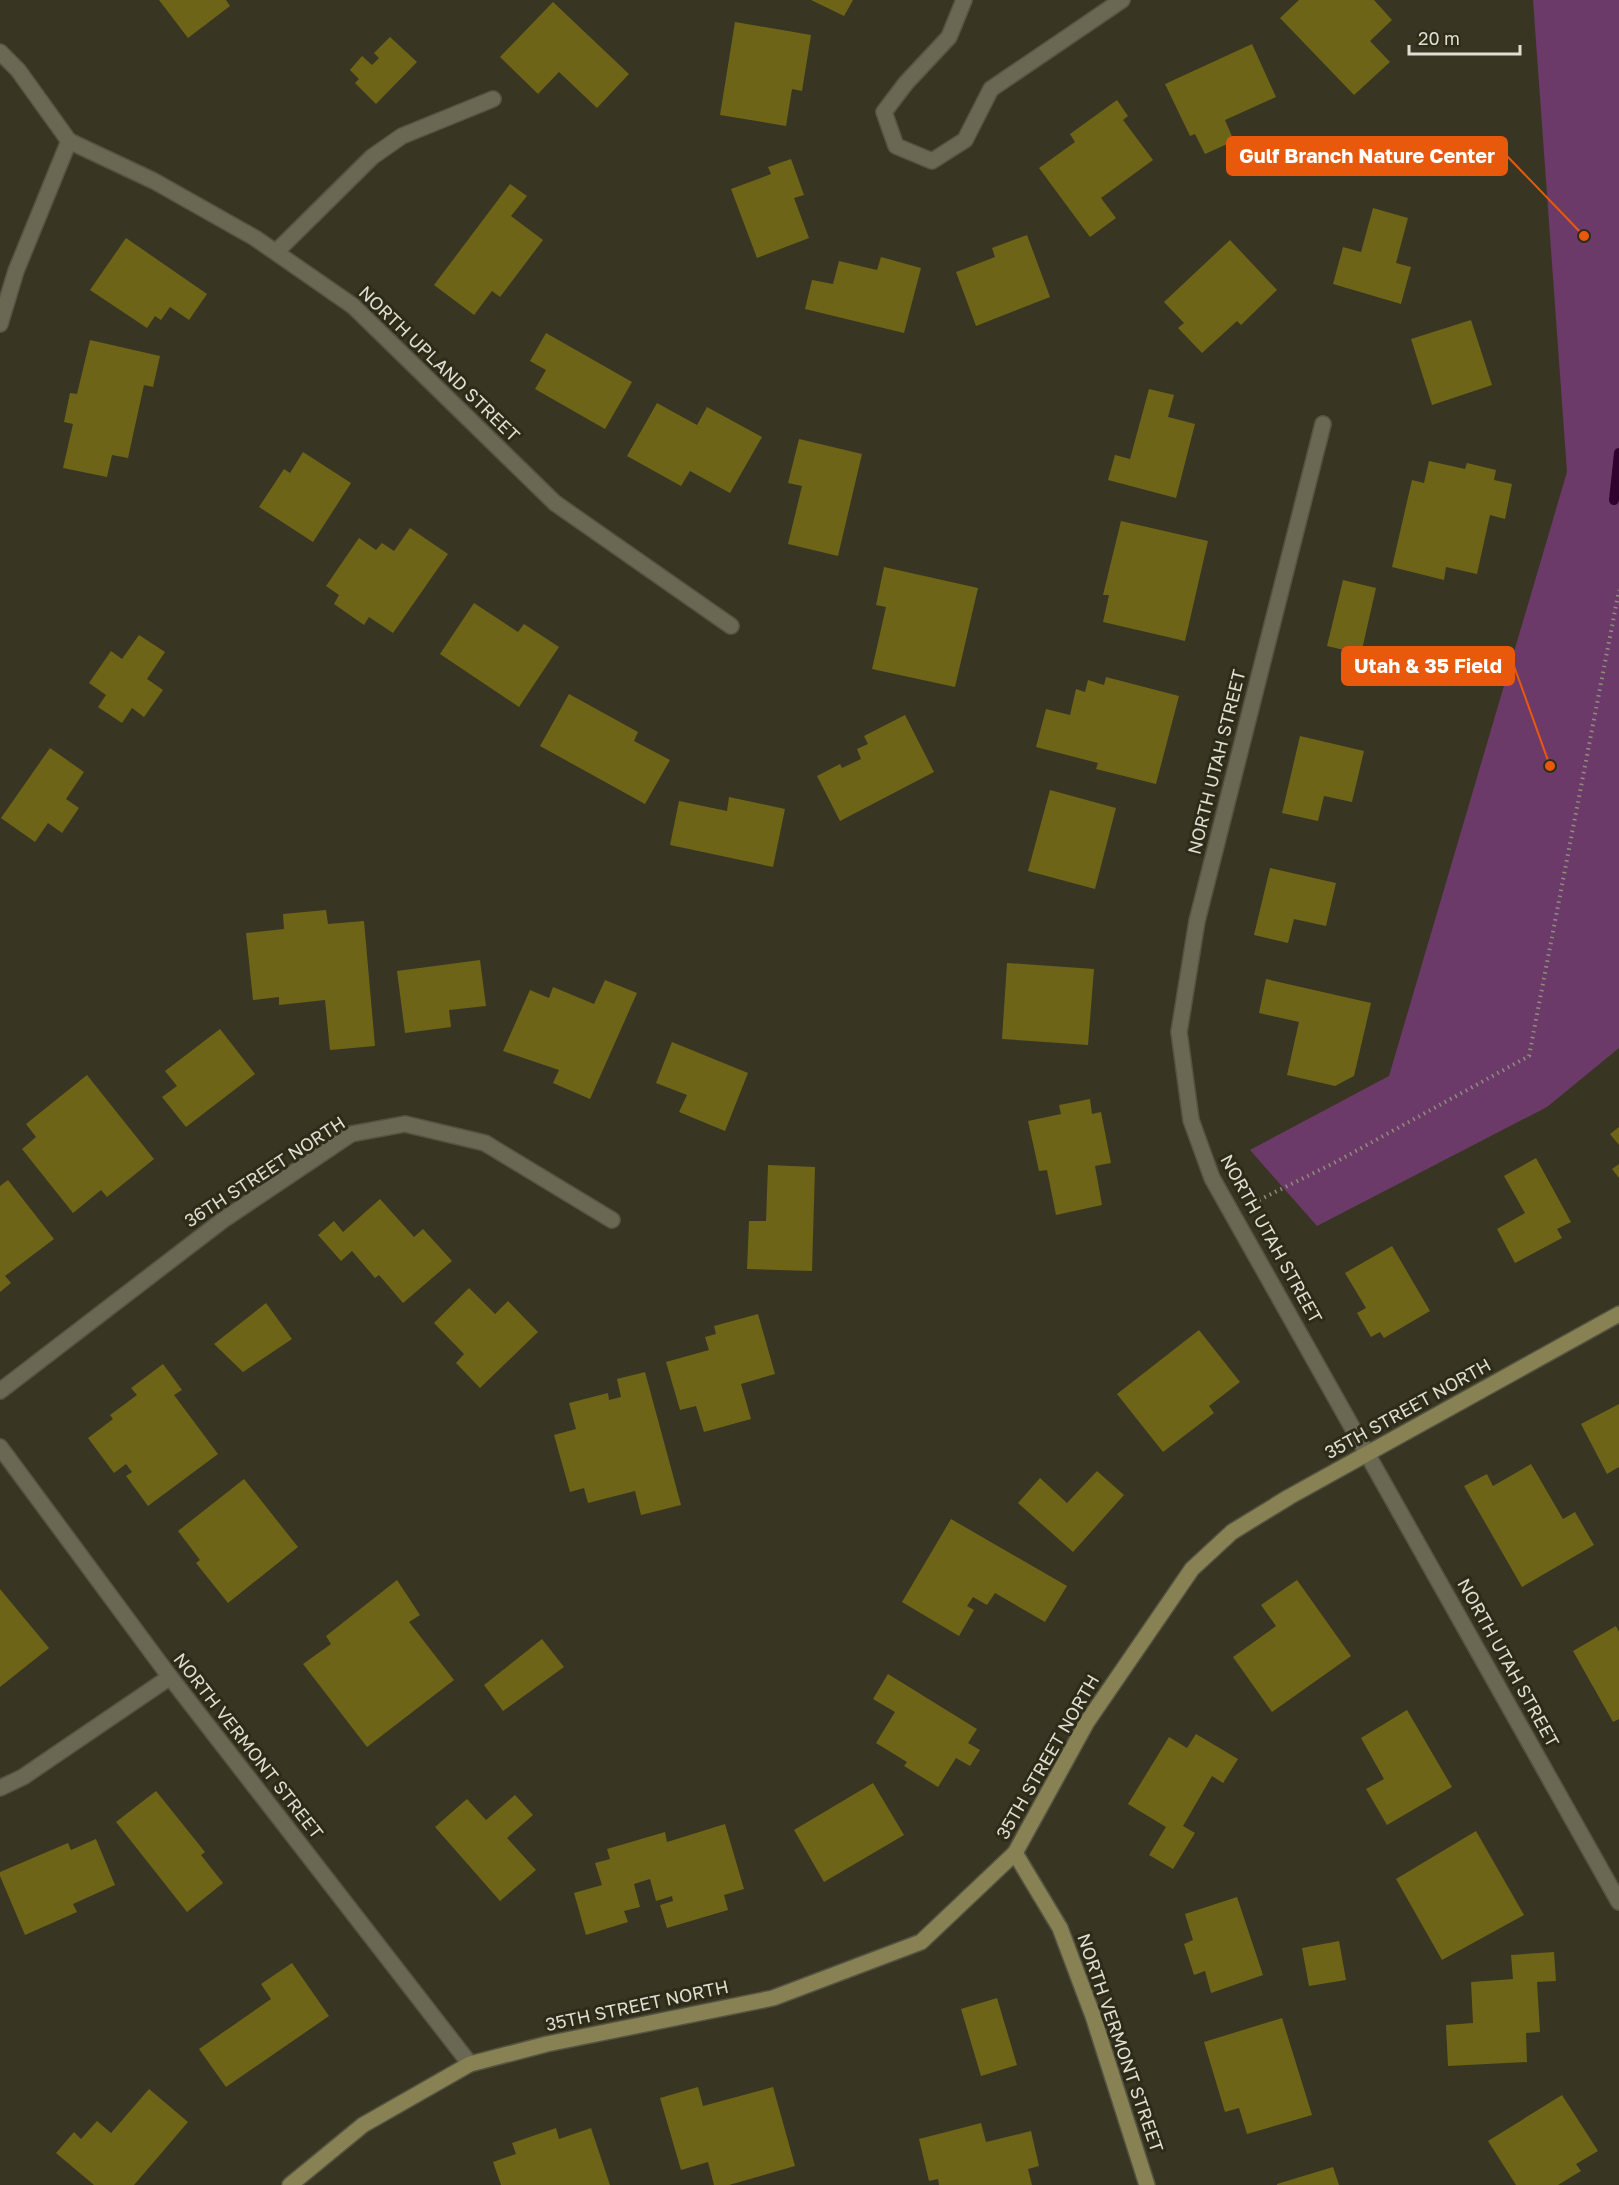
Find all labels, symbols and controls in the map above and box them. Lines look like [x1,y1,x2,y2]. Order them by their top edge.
scale bar [1409,18,1520,56]
text: 20 m [1418,27,1460,49]
callout: Gulf Branch Nature Center [1227,137,1507,175]
text: Gulf Branch Nature Center [1239,143,1495,167]
street label: NORTH UPLAND STREET [355,281,525,446]
callout: Utah & 35 Field [1342,647,1514,685]
text: Utah & 35 Field [1354,653,1502,677]
street label: NORTH UTAH STREET [1182,667,1250,856]
street label: 36TH STREET NORTH [180,1111,349,1231]
street label: NORTH UTAH STREET [1216,1150,1327,1327]
street label: 35TH STREET NORTH [1321,1353,1495,1463]
street label: NORTH UTAH STREET [1453,1574,1564,1751]
street label: NORTH VERMONT STREET [169,1648,328,1843]
street label: 35TH STREET NORTH [991,1670,1103,1843]
street label: NORTH VERMONT STREET [1073,1930,1169,2155]
street label: 35TH STREET NORTH [543,1975,730,2035]

